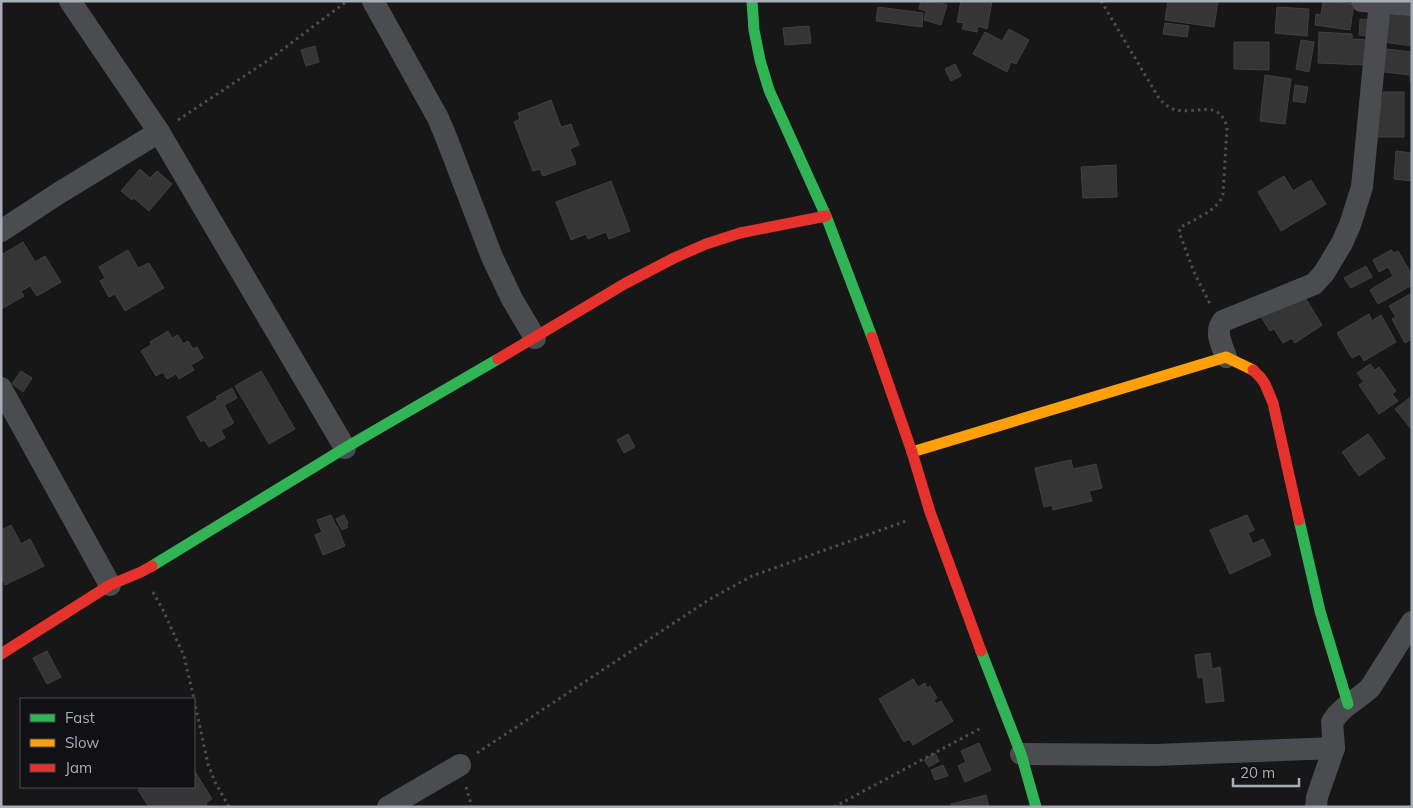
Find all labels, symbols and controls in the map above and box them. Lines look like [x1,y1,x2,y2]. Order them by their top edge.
legend [20,698,195,788]
text: Fast [65,708,95,727]
text: Slow [65,733,99,752]
scale bar [1233,756,1299,788]
text: Jam [65,758,92,777]
text: 20 m [1240,763,1275,782]

